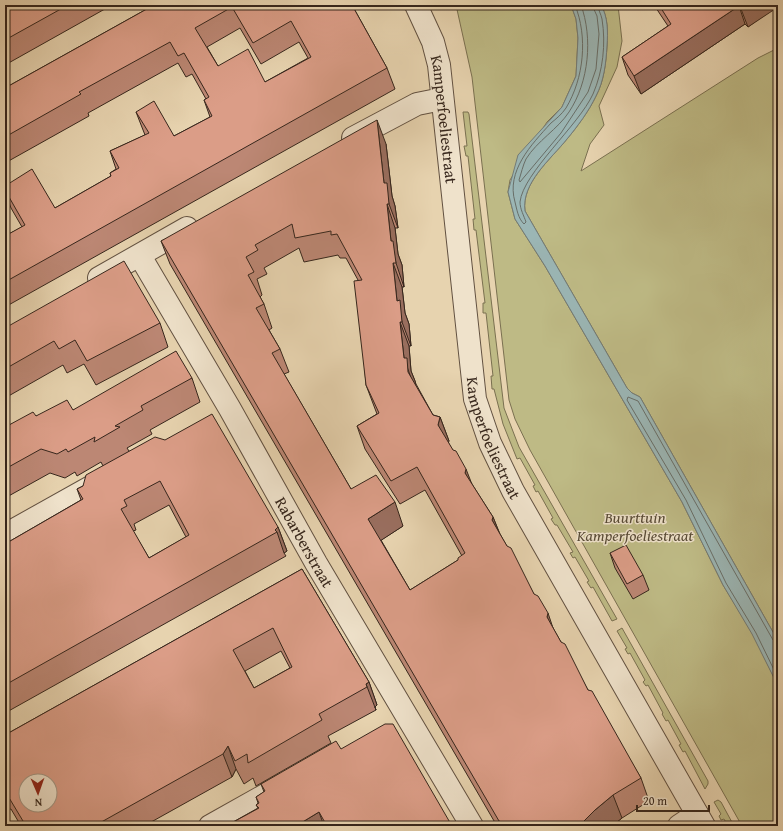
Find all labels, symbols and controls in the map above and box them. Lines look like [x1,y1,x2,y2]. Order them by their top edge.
street label: Kamperfoeliestraat [425,52,464,185]
street label: Kamperfoeliestraat [461,376,527,504]
street label: Rabarberstraat [269,492,340,592]
park label: Buurttuin Kamperfoeliestraat [576,505,694,547]
north arrow [18,773,58,813]
scale bar [637,787,709,813]
text: 20 m [643,792,667,809]
text: N [34,795,42,811]

